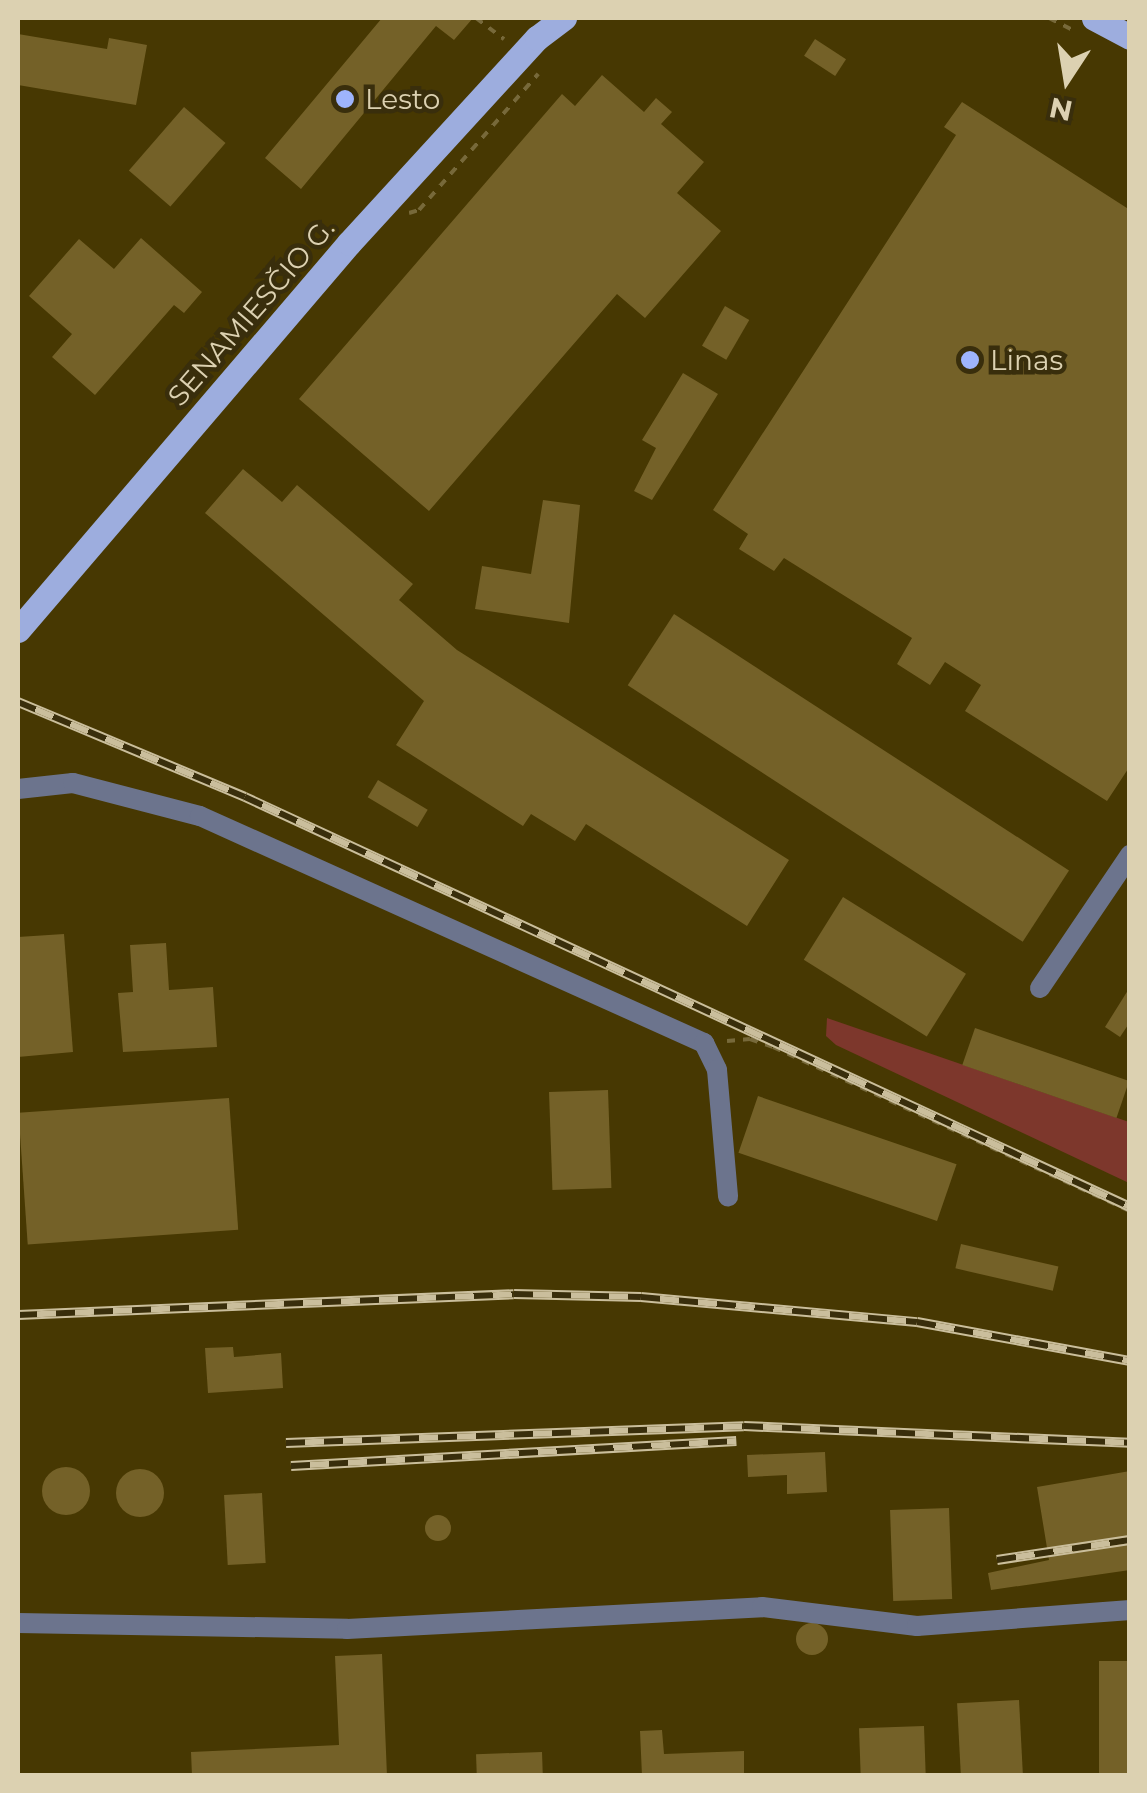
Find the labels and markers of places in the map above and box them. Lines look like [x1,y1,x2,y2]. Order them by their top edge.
place label: Lesto [365,82,440,116]
marker: Lesto [334,88,356,110]
place label: Linas [990,343,1063,377]
marker: Linas [959,349,981,371]

